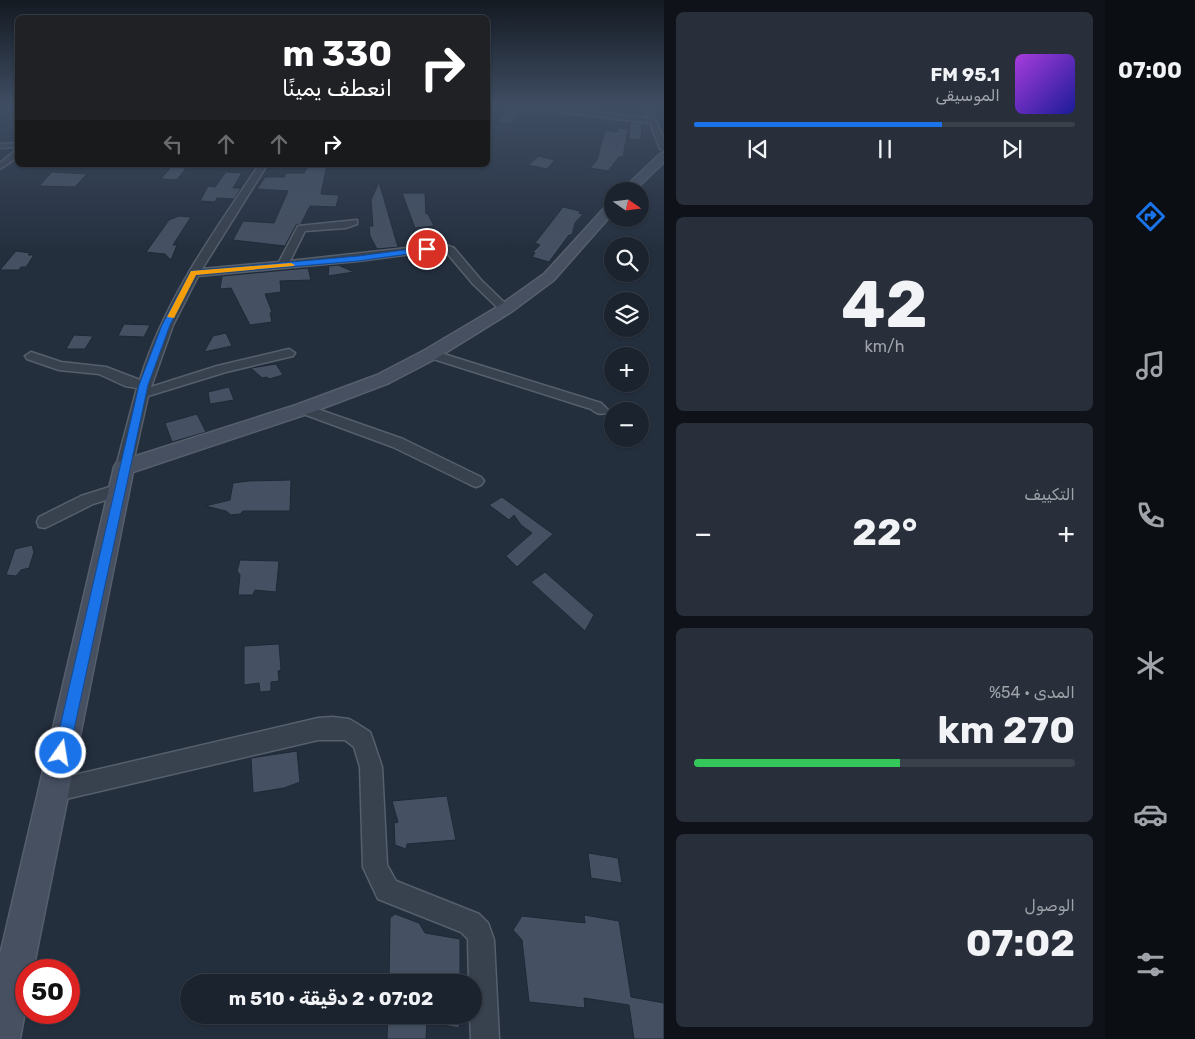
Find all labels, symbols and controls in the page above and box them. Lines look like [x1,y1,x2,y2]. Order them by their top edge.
text: 330 m [283,33,392,75]
icon: right [410,35,475,100]
text: 07:00 [1118,57,1182,84]
text: 95.1 FM [930,63,1000,86]
text: انعطف يمينًا [282,75,392,102]
text: الموسيقى [936,86,1000,105]
icon: left [159,130,187,158]
icon: ahead [212,130,240,158]
icon: ahead [265,130,293,158]
icon: right [318,130,346,158]
icon: previous [744,135,772,163]
icon: pause [871,135,899,163]
icon: next [998,135,1026,163]
north arrow [604,182,649,228]
map controls [604,182,649,447]
icon: directions [1133,199,1168,234]
pin [406,228,448,270]
icon: arrive [413,235,441,263]
button: search [604,237,649,282]
text: 42 [841,266,928,343]
button: layers [604,292,649,337]
text: km/h [865,337,904,356]
button: + [604,347,649,392]
icon: music [1133,348,1168,383]
button: − [604,402,649,447]
text: التكييف [1024,485,1075,504]
icon: phone [1133,498,1168,533]
text: 22° [852,509,917,555]
text: − [694,517,712,550]
text: + [1058,517,1075,550]
icon: climate [1133,648,1168,683]
text: المدى · 54% [989,683,1075,702]
text: 270 km [938,707,1075,753]
position arrow [34,726,86,778]
icon: car [1133,797,1168,832]
text: الوصول [1025,896,1075,915]
text: 07:02 [966,920,1075,966]
icon: filters [1133,947,1168,982]
speed limit sign: 50 [15,959,80,1024]
text: 07:02 · 2 دقيقة · 510 m [229,987,433,1010]

